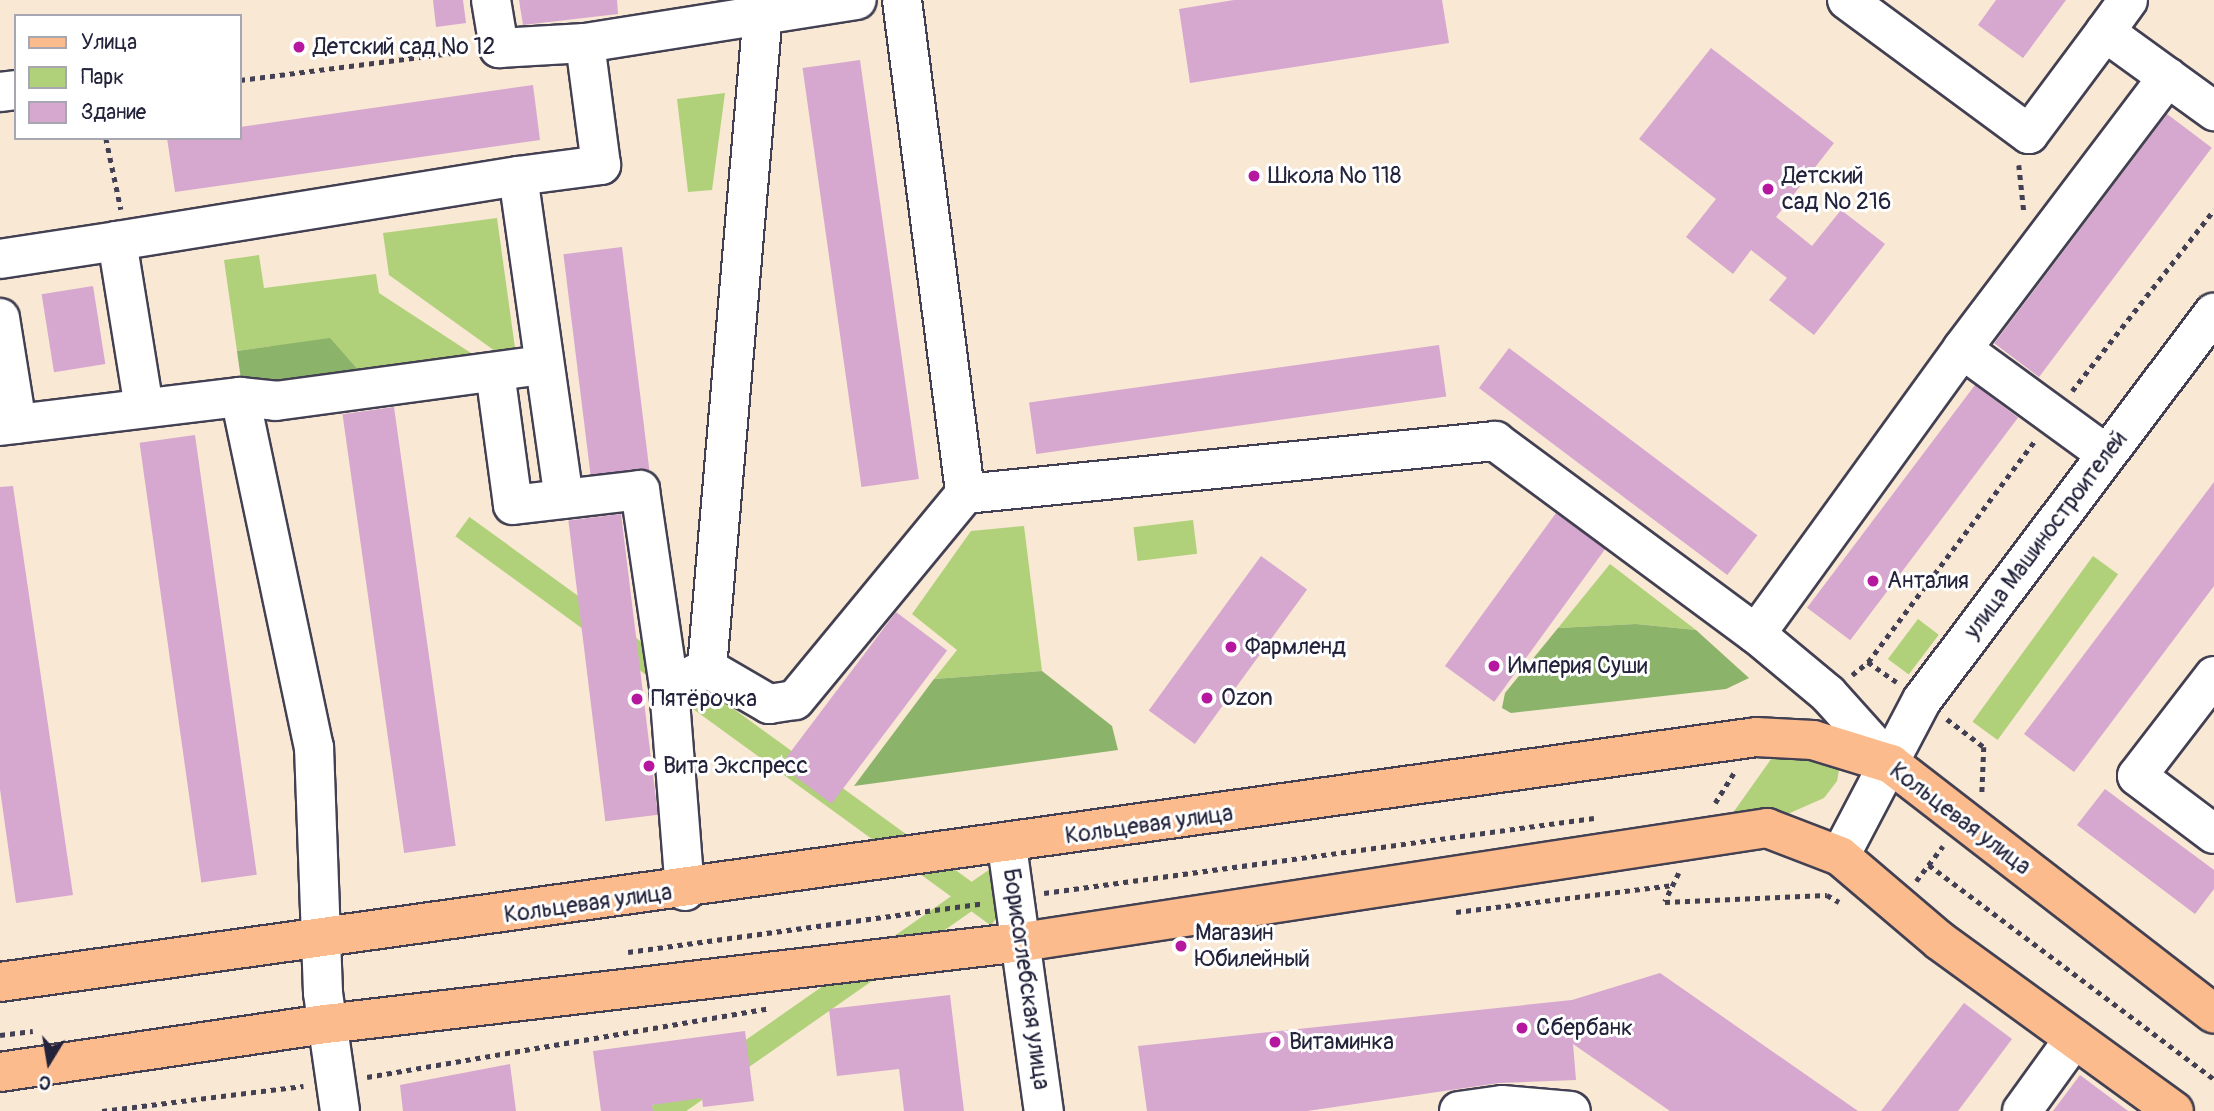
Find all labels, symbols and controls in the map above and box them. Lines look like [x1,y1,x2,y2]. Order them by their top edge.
legend [14,14,242,140]
text: Улица [81,29,137,56]
place label: Детский сад № 12 [313,33,495,61]
marker: Детский сад № 12 [291,39,307,55]
text: Парк [81,64,124,91]
text: Здание [81,99,146,126]
place label: Школа № 118 [1268,162,1401,190]
place label: Детский сад № 216 [1782,162,1891,216]
marker: Школа № 118 [1246,168,1262,184]
marker: Детский сад № 216 [1760,181,1776,197]
street label: улица Машиностроителей [1959,426,2133,644]
place label: Анталия [1887,567,1969,595]
marker: Анталия [1865,573,1881,589]
place label: Фармленд [1245,633,1346,661]
marker: Фармленд [1223,639,1239,655]
place label: Империя Суши [1508,652,1647,680]
marker: Империя Суши [1486,658,1502,674]
place label: Ozon [1221,684,1273,712]
place label: Пятёрочка [651,685,757,713]
marker: Ozon [1199,690,1215,706]
marker: Пятёрочка [629,691,645,707]
place label: Вита Экспресс [663,752,808,780]
street label: Кольцевая улица [1884,757,2036,881]
marker: Вита Экспресс [641,758,657,774]
street label: Кольцевая улица [1063,800,1235,850]
street label: Борисоглебская улица [997,867,1055,1091]
street label: Кольцевая улица [502,879,674,929]
place label: Магазин Юбилейный [1195,919,1310,973]
marker: Магазин Юбилейный [1173,938,1189,954]
place label: Сбербанк [1536,1014,1633,1042]
marker: Сбербанк [1514,1020,1530,1036]
north arrow [14,1027,84,1097]
place label: Витаминка [1289,1028,1394,1056]
marker: Витаминка [1267,1034,1283,1050]
text: С [37,1070,53,1096]

